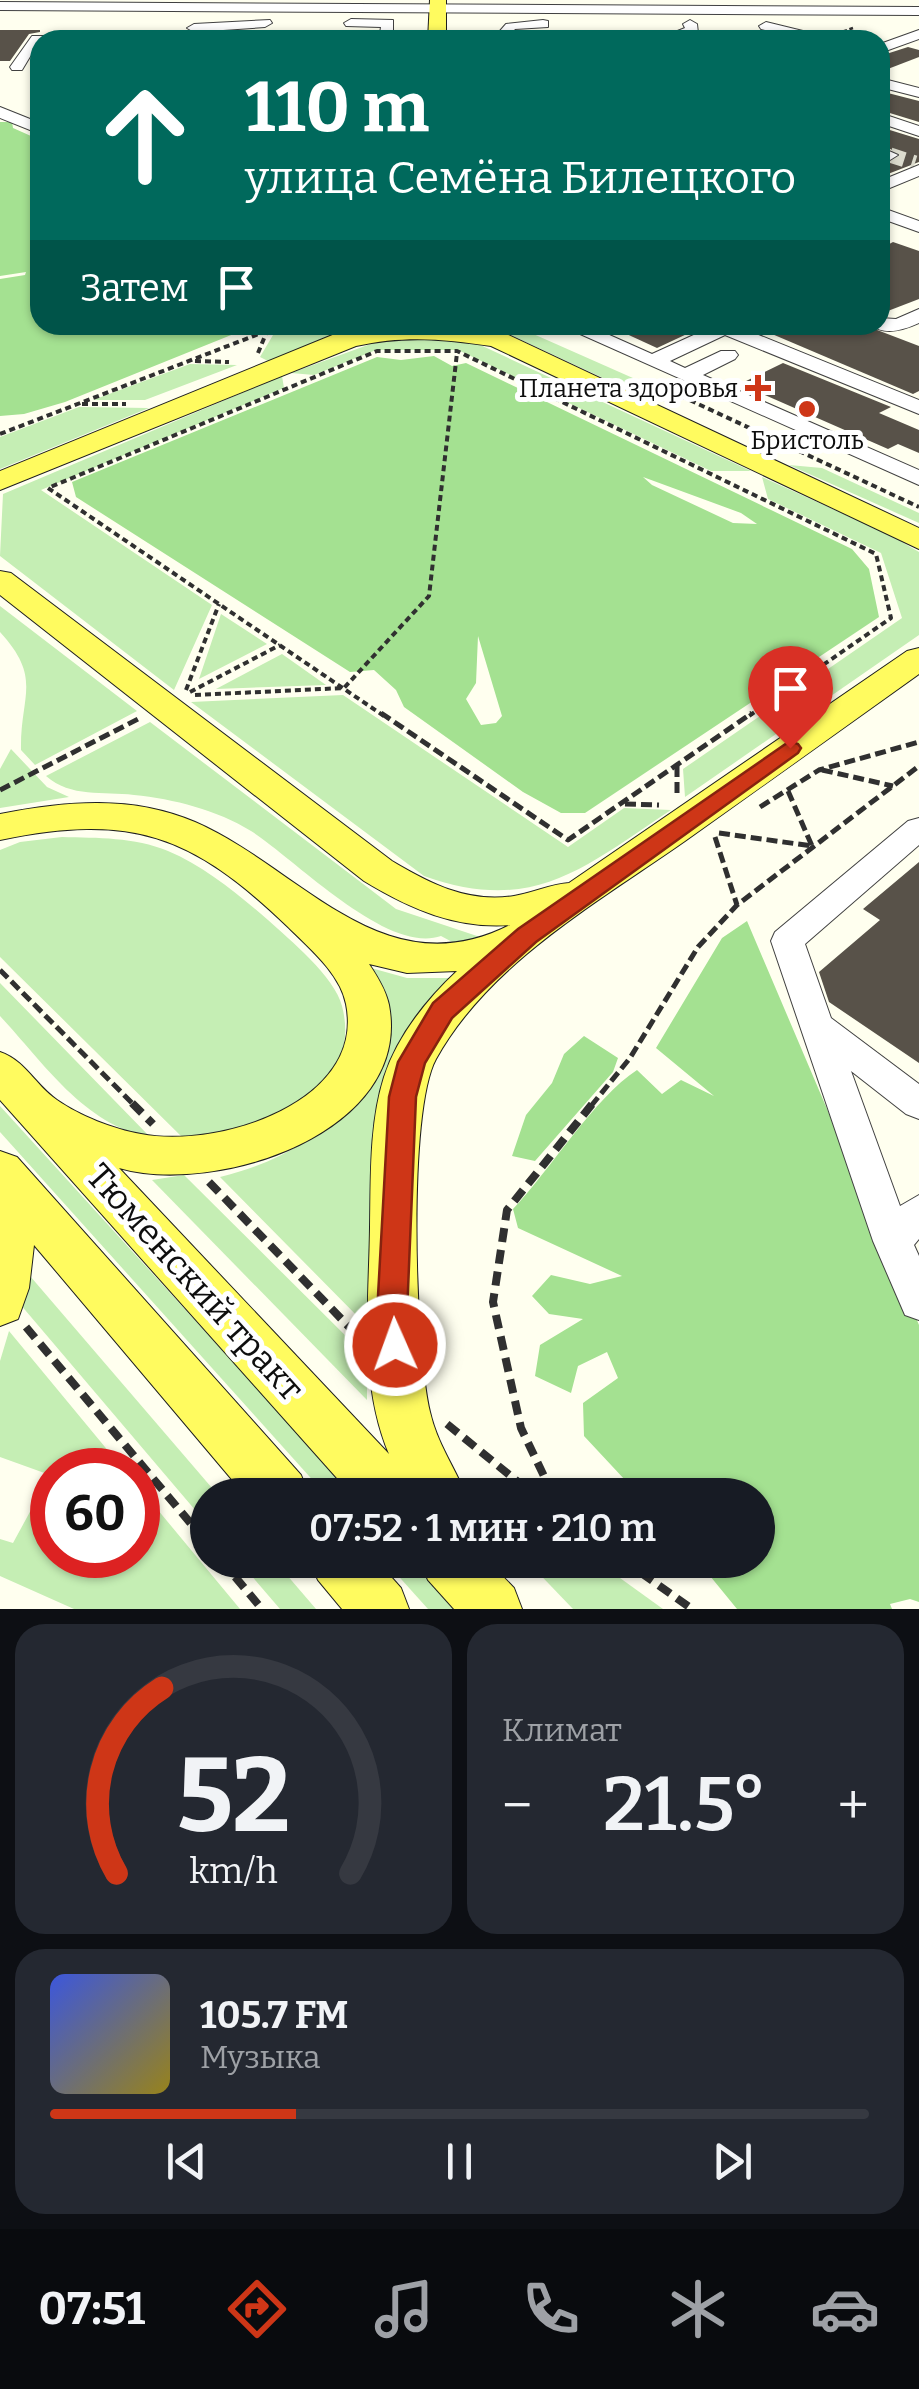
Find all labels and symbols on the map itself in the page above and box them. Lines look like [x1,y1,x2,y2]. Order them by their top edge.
place label: Планета здоровья [519,374,738,404]
marker: Планета здоровья [747,377,769,399]
marker: Бристоль [796,398,818,420]
place label: Бристоль [750,426,864,456]
pin [748,646,833,749]
street label: Тюменский тракт [78,1155,312,1409]
position arrow [343,1293,447,1397]
speed limit sign: 60 [30,1448,160,1578]

